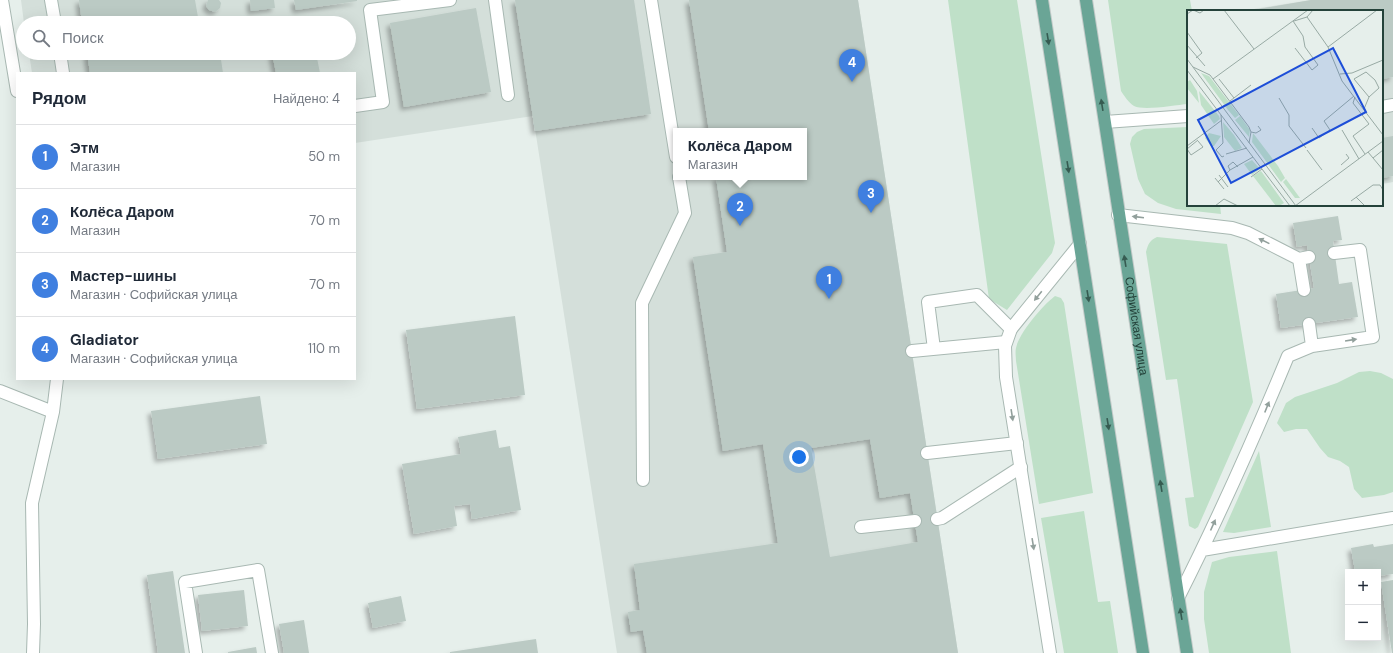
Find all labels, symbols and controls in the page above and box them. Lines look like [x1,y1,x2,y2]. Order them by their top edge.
inset map [1187,10,1383,206]
search box [16,16,356,60]
icon: search [30,27,52,49]
text: Поиск [62,28,104,48]
one-way arrow [1045,32,1051,45]
pin: 4 [839,49,865,82]
text: Рядом [32,87,87,109]
text: Найдено: 4 [273,90,340,107]
one-way arrow [1099,98,1105,111]
popup [673,128,807,180]
text: Колёса Даром [688,136,792,156]
text: Этм [70,138,99,158]
text: 1 [43,148,47,165]
text: 50 m [308,148,340,165]
text: Магазин [688,156,738,173]
text: Магазин [70,158,120,175]
one-way arrow [1065,161,1071,173]
pin: 3 [858,180,884,213]
pin: 2 [727,193,753,226]
text: Колёса Даром [70,202,174,222]
text: 2 [41,212,49,229]
text: 70 m [309,212,340,229]
one-way arrow [1132,214,1144,221]
text: Магазин [70,222,120,239]
one-way arrow [1259,238,1270,244]
one-way arrow [1122,255,1128,267]
text: Мастер-шины [70,266,176,286]
pin: 1 [816,266,842,299]
text: 3 [41,276,49,293]
text: 70 m [309,276,340,293]
street label: Софийская улица [1121,276,1152,377]
text: Магазин · Софийская улица [70,286,237,303]
one-way arrow [1085,289,1091,302]
one-way arrow [1033,291,1042,302]
text: Gladiator [70,330,139,350]
one-way arrow [1345,337,1357,343]
text: 4 [41,340,49,357]
text: 110 m [308,340,340,357]
text: Магазин · Софийская улица [70,350,237,367]
one-way arrow [1264,400,1270,412]
one-way arrow [1009,409,1015,421]
one-way arrow [1105,418,1111,430]
your location [789,447,809,467]
one-way arrow [1158,480,1164,492]
one-way arrow [1211,519,1217,531]
one-way arrow [1030,538,1036,550]
map controls [1345,569,1381,641]
button: + [1345,569,1381,605]
button: − [1345,605,1381,641]
one-way arrow [1178,608,1184,621]

